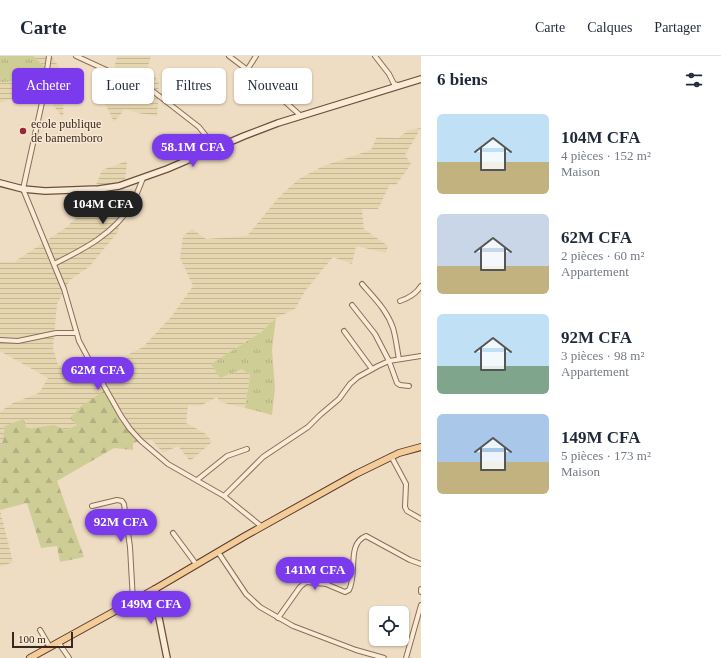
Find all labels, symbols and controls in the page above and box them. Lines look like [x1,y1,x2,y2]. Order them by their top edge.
text: Carte [20,17,66,38]
text: Carte [535,20,565,35]
text: Calques [587,20,632,35]
text: Partager [654,20,701,35]
chip: Acheter [12,68,84,104]
chip: Louer [92,68,154,104]
chip: Filtres [162,68,226,104]
chip: Nouveau [234,68,312,104]
icon: filters [683,69,705,91]
text: 6 biens [437,70,488,89]
place label: ecole publique de bamemboro [31,117,103,145]
marker: ecole publique de bamemboro [18,126,28,136]
text: 104M CFA [561,128,640,147]
icon: home [469,130,517,178]
pin: 58.1M CFA [147,134,239,168]
text: 58.1M CFA [161,139,225,154]
text: 4 pièces · 152 m² [561,148,651,163]
text: Maison [561,164,600,179]
pin: 104M CFA [62,191,144,225]
text: 104M CFA [73,196,133,211]
text: 62M CFA [561,228,632,247]
icon: home [469,230,517,278]
text: 2 pièces · 60 m² [561,248,644,263]
text: Appartement [561,264,629,279]
text: 92M CFA [561,328,632,347]
icon: home [469,330,517,378]
text: 3 pièces · 98 m² [561,348,644,363]
pin: 62M CFA [61,357,135,391]
text: 62M CFA [71,362,125,377]
text: Appartement [561,364,629,379]
text: 149M CFA [561,428,640,447]
icon: home [469,430,517,478]
text: 5 pièces · 173 m² [561,448,651,463]
text: Maison [561,464,600,479]
pin: 92M CFA [84,509,158,543]
text: 92M CFA [94,514,148,529]
pin: 141M CFA [274,557,356,591]
text: 141M CFA [285,562,345,577]
pin: 149M CFA [110,591,192,625]
text: 149M CFA [121,596,181,611]
map controls [369,606,409,646]
button: locate [369,606,409,646]
scale bar [12,630,73,649]
text: 100 m [18,633,46,645]

